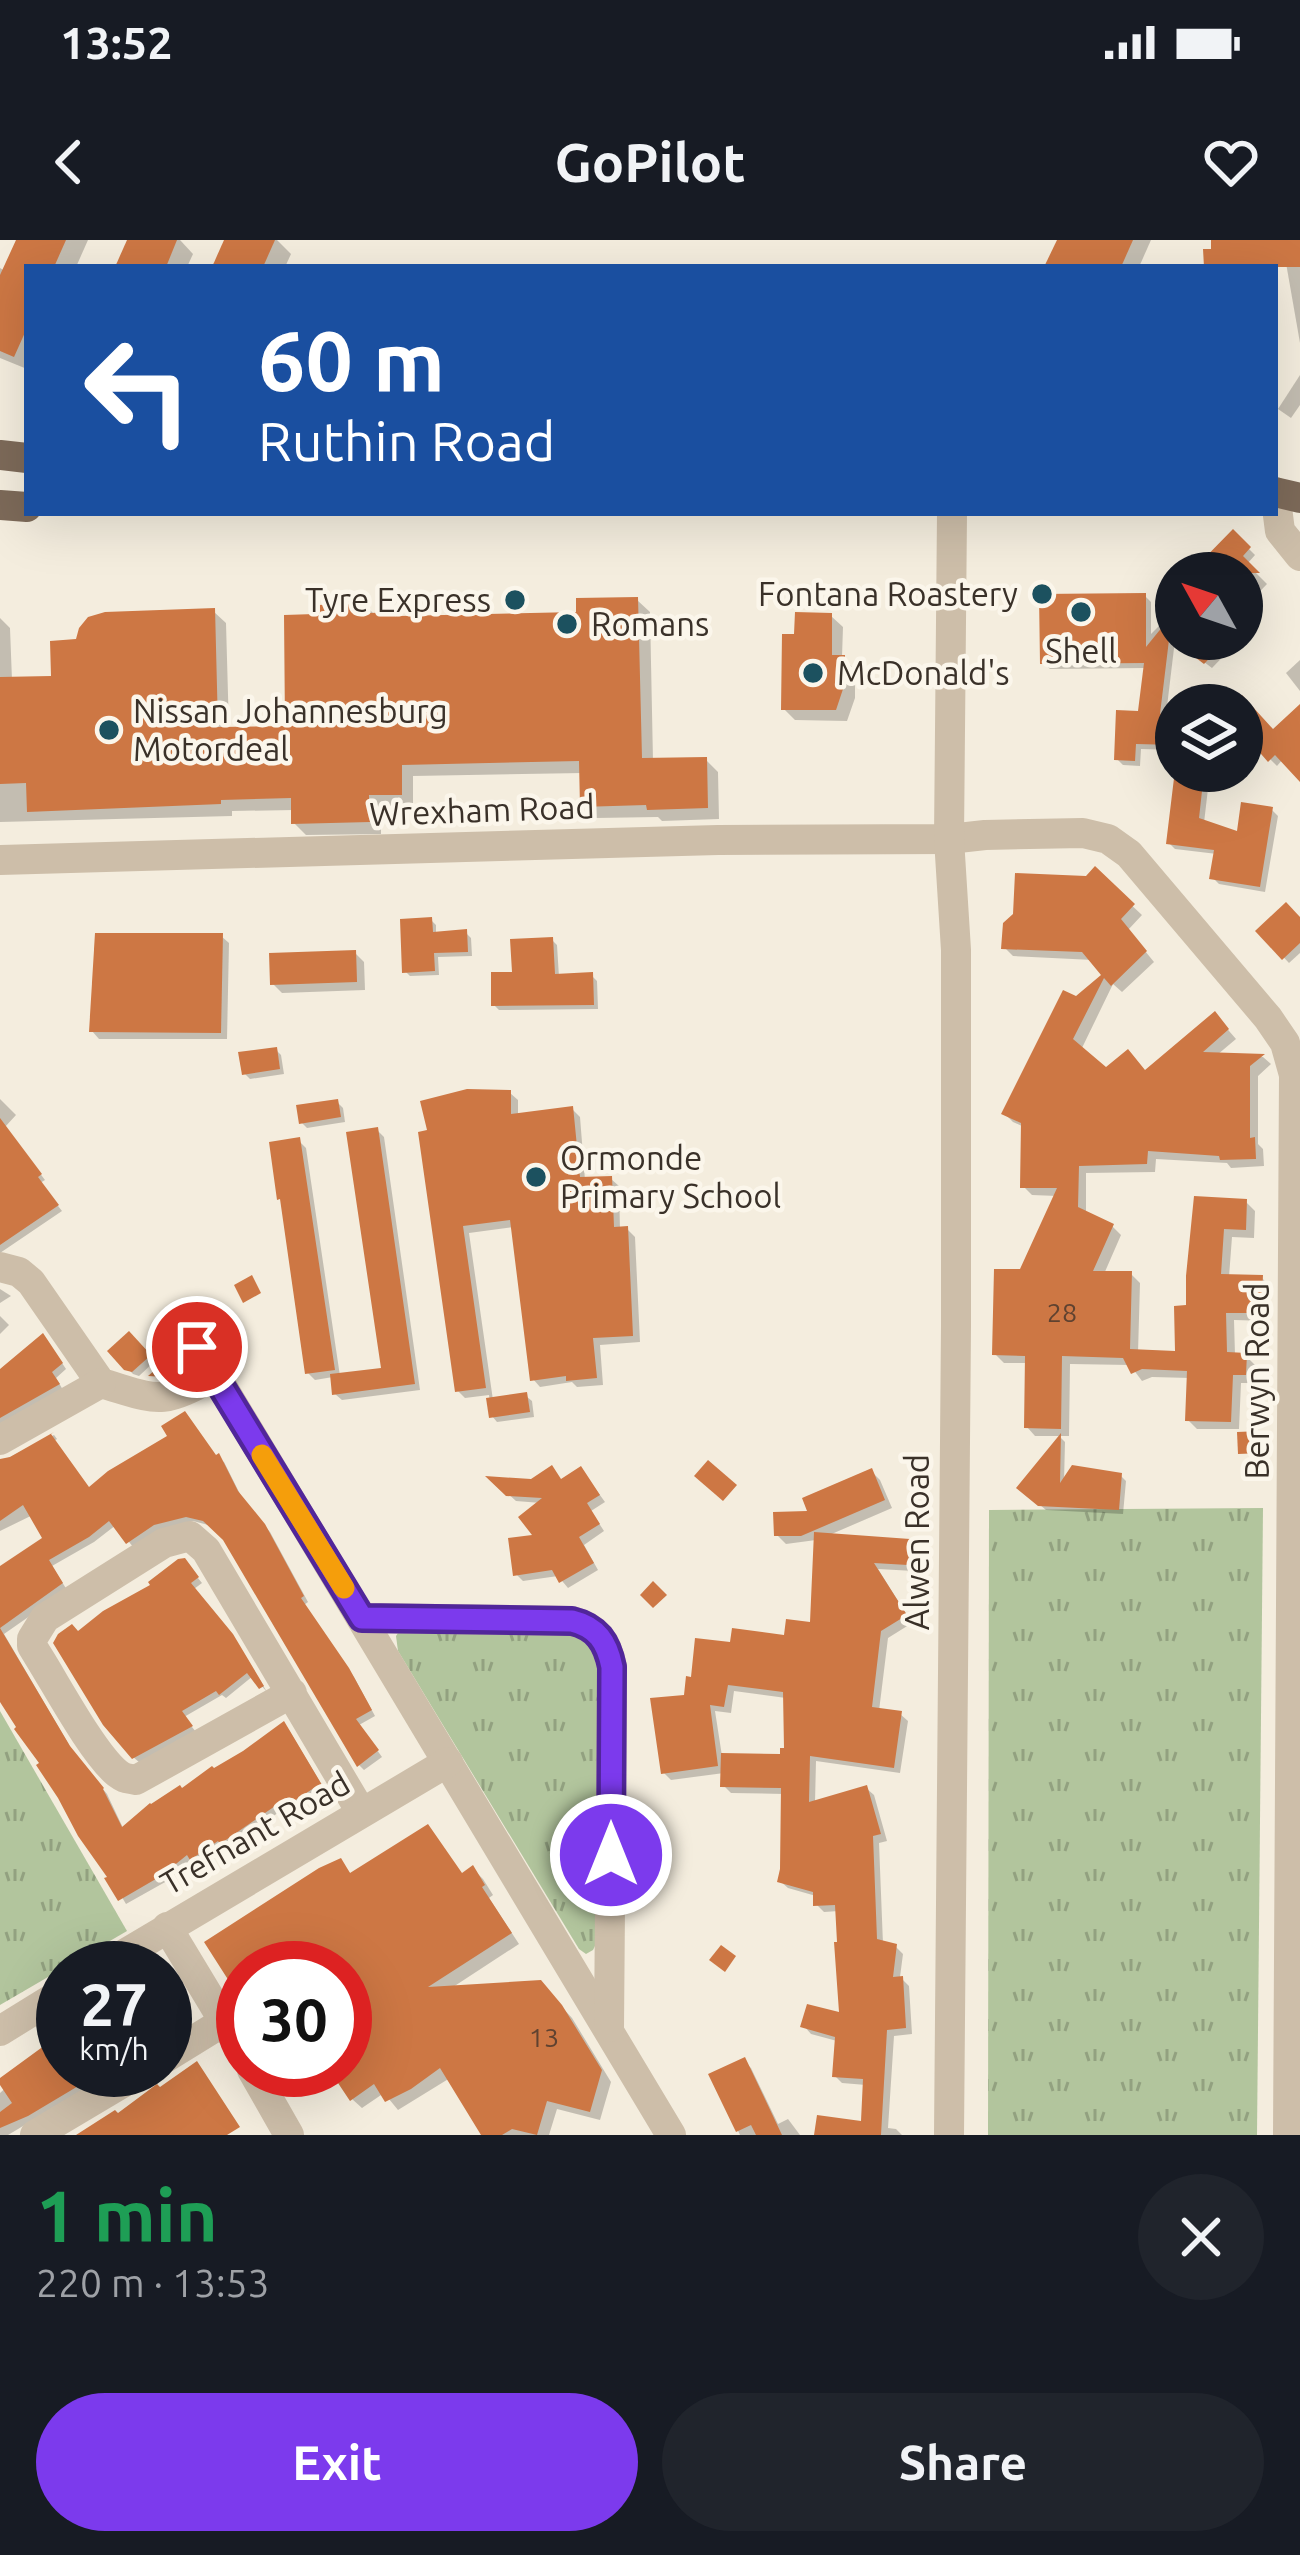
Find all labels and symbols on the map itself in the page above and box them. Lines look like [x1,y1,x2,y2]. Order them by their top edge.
north arrow [1155,552,1263,660]
place label: Fontana Roastery [758,575,1018,612]
place label: Tyre Express [305,581,491,618]
marker: Fontana Roastery [1029,581,1055,607]
marker: Tyre Express [502,587,528,613]
marker: Shell [1068,599,1094,625]
place label: Romans [591,605,709,642]
marker: Romans [554,611,580,637]
place label: Shell [1045,632,1117,669]
place label: McDonald's [837,654,1010,691]
marker: McDonald's [800,660,826,686]
place label: Nissan Johannesburg Motordeal [133,692,448,767]
marker: Nissan Johannesburg Motordeal [96,717,122,743]
street label: Wrexham Road [369,787,595,832]
place label: Ormonde Primary School [560,1139,781,1214]
marker: Ormonde Primary School [523,1164,549,1190]
street label: Berwyn Road [1238,1283,1275,1479]
pin [146,1296,248,1398]
house number: 28 [1047,1297,1077,1327]
street label: Alwen Road [898,1454,935,1630]
street label: Trefnant Road [154,1764,356,1902]
position arrow [548,1792,674,1918]
speed limit sign: 30 [216,1941,372,2097]
house number: 13 [529,2022,559,2052]

